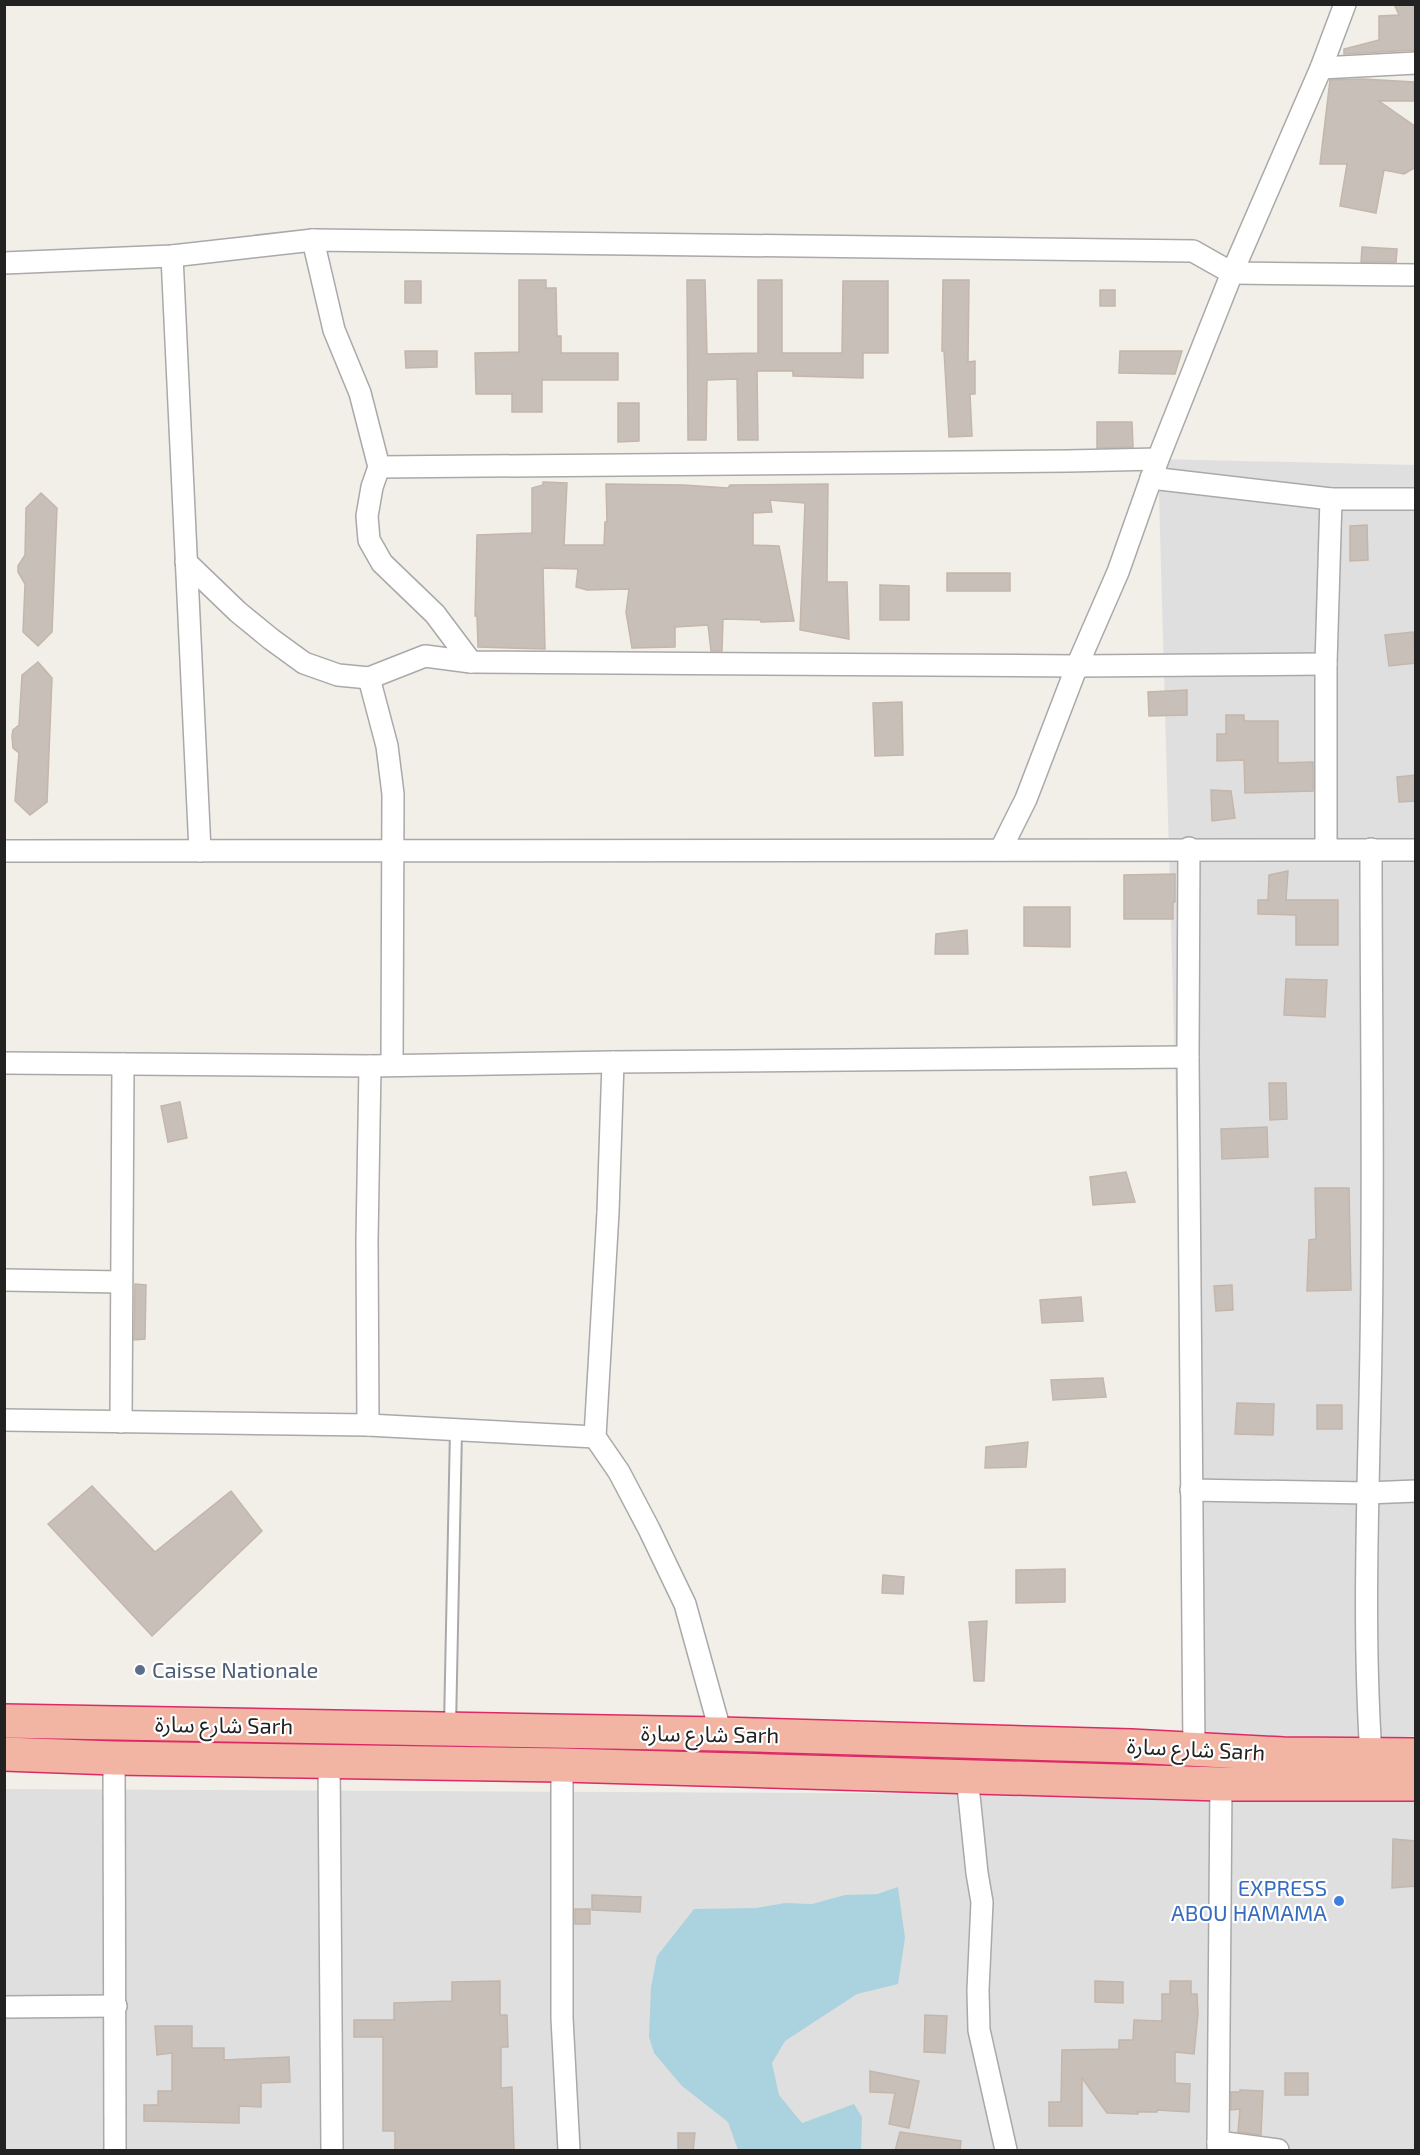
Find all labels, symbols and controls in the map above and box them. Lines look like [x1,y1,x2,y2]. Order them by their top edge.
place label: Caisse Nationale [152,1656,318,1682]
marker: Caisse Nationale [133,1663,147,1677]
street label: شارع سارة Sarh [154,1710,293,1743]
street label: شارع سارة Sarh [640,1719,779,1752]
street label: شارع سارة Sarh [1126,1731,1266,1770]
place label: EXPRESS ABOU HAMAMA [1171,1874,1327,1925]
marker: EXPRESS ABOU HAMAMA [1332,1894,1346,1908]

